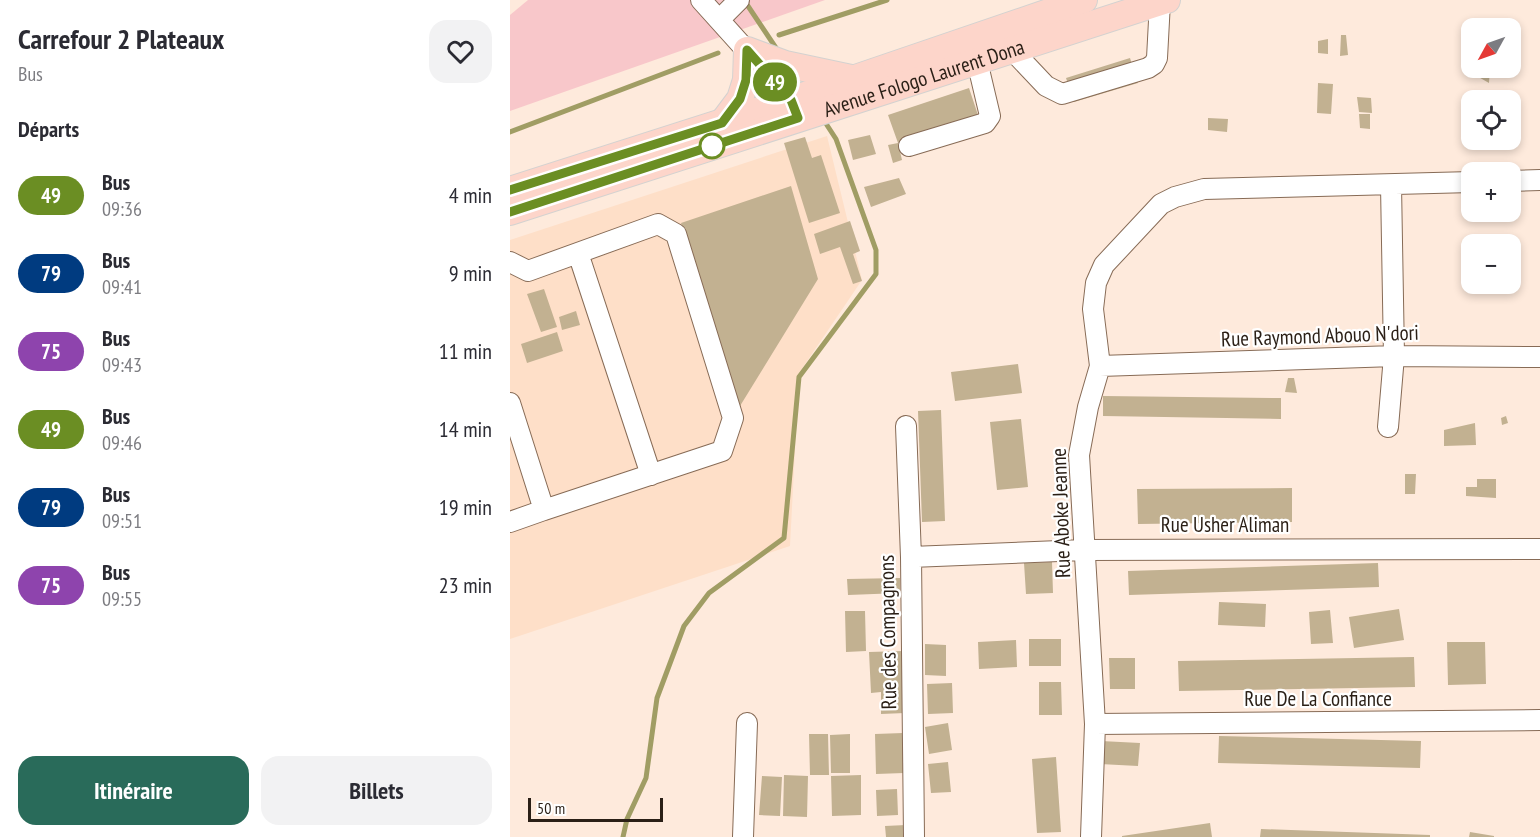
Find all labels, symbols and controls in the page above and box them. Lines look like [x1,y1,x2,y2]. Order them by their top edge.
north arrow [1461,18,1521,78]
map controls [1461,18,1521,294]
text: Carrefour 2 Plateaux [18,20,224,57]
button: heart [429,20,492,83]
street label: Avenue Fologo Laurent Dona [820,33,1028,123]
text: Bus [18,61,43,87]
line badge: 49 [748,62,802,101]
text: 49 [765,69,785,96]
button: locate [1461,90,1521,150]
text: Départs [18,115,79,143]
unlabelled marker [699,133,725,159]
button: + [1461,162,1521,222]
text: Bus [102,168,130,196]
text: 4 min [449,181,492,209]
text: 49 [41,182,61,209]
text: 09:36 [102,196,142,222]
button: − [1461,234,1521,294]
text: Bus [102,246,130,274]
text: 9 min [449,259,492,287]
text: 79 [41,260,61,287]
text: 09:41 [102,274,142,300]
street label: Rue Raymond Abouo N'dori [1221,319,1419,352]
text: Bus [102,324,130,352]
text: 11 min [439,337,492,365]
text: 75 [41,338,61,365]
text: 09:43 [102,352,142,378]
text: Bus [102,402,130,430]
text: 14 min [439,415,492,443]
text: 49 [41,416,61,443]
text: 09:46 [102,430,142,456]
street label: Rue Aboke Jeanne [1045,447,1076,579]
text: Bus [102,480,130,508]
text: 19 min [439,493,492,521]
text: 79 [41,494,61,521]
text: 09:51 [102,508,142,534]
street label: Rue Usher Aliman [1161,511,1289,538]
street label: Rue des Compagnons [873,554,902,710]
text: Bus [102,558,130,586]
text: 23 min [439,571,492,599]
text: 75 [41,572,61,599]
text: 09:55 [102,586,142,612]
street label: Rue De La Confiance [1244,685,1392,712]
button: Itinéraire [18,756,249,825]
button: Billets [261,756,492,825]
scale bar [528,795,663,822]
text: 50 m [537,798,565,818]

